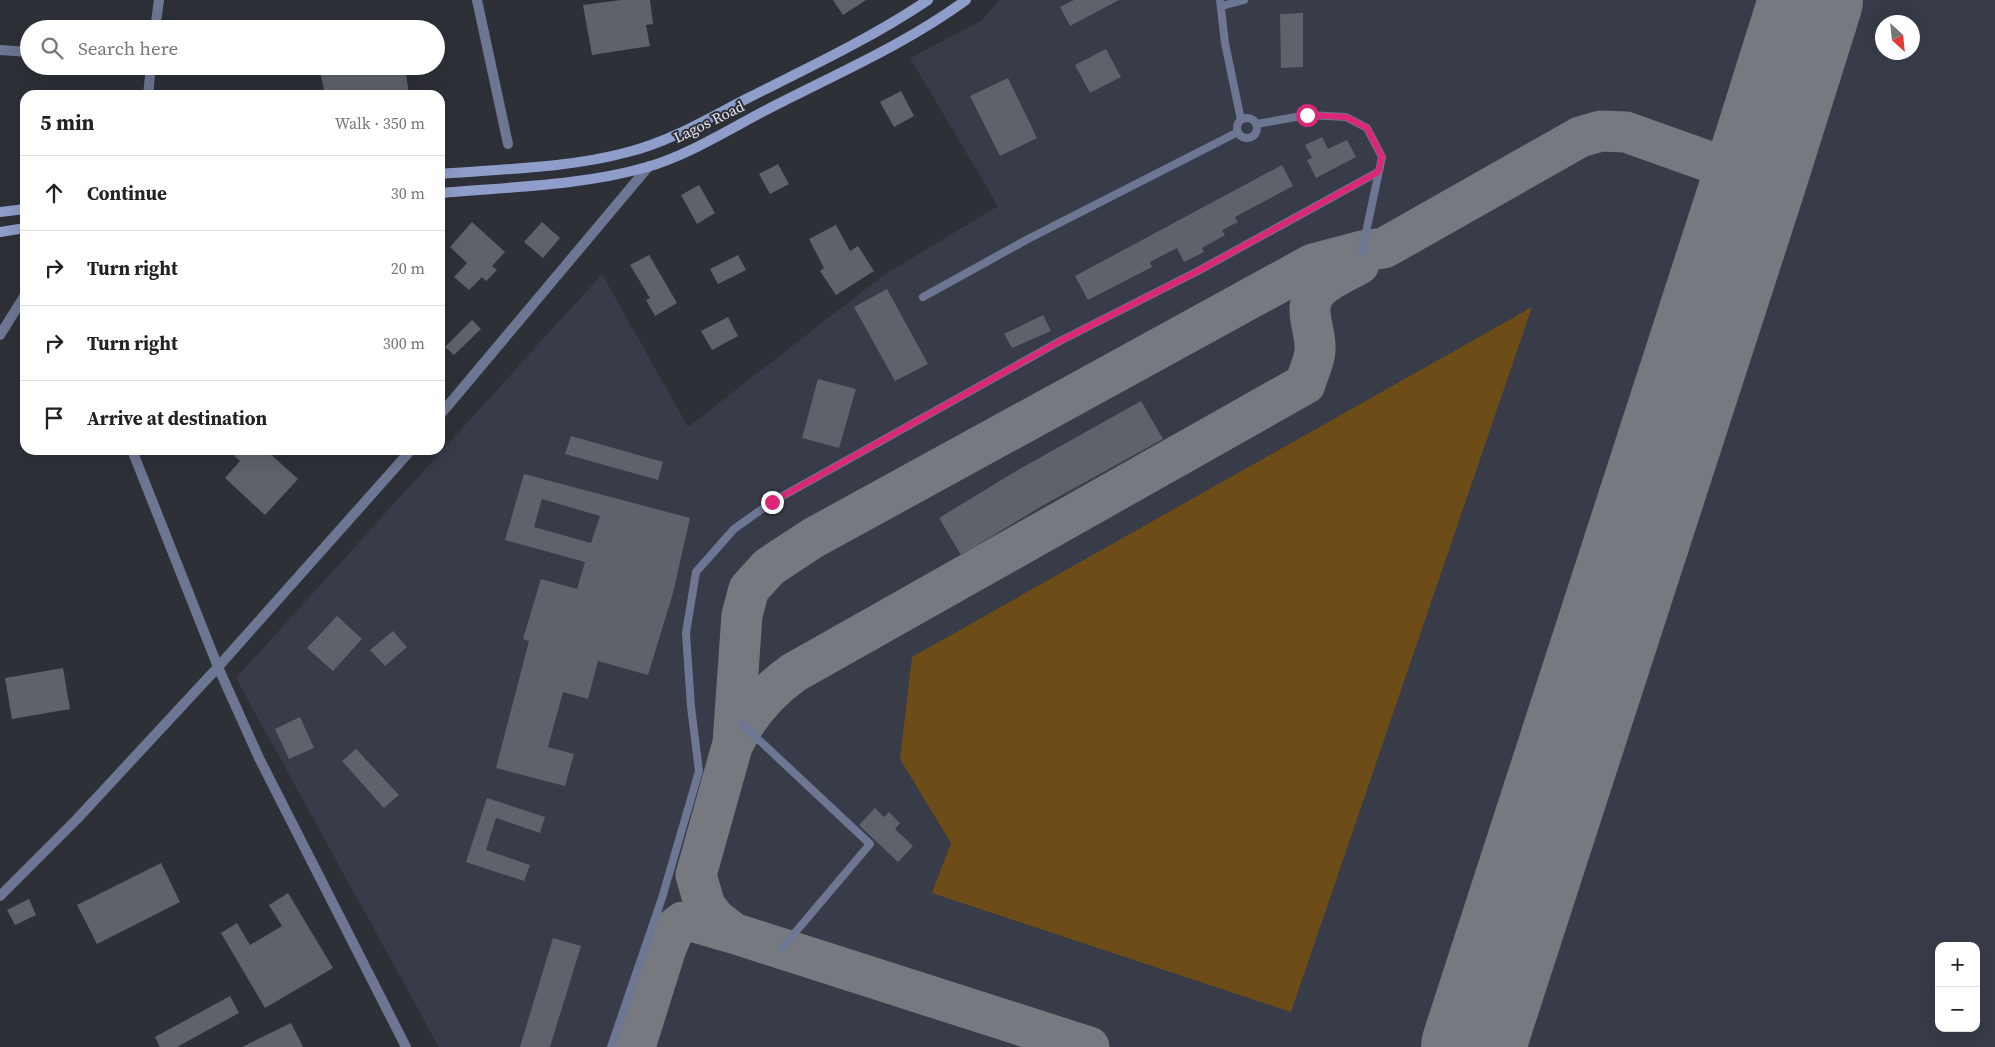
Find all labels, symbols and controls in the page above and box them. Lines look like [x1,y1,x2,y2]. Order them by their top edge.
north arrow [1875,15,1920,60]
search box [20,20,445,75]
icon: search [38,34,66,62]
text: Search here [78,35,178,61]
street label: Lagos Road [670,95,748,148]
route start [1296,104,1319,127]
text: 5 min [40,108,95,137]
text: Walk · 350 m [335,112,425,134]
icon: ahead [40,179,68,207]
text: Continue [87,180,167,206]
text: 30 m [391,182,425,204]
icon: right [40,254,68,282]
text: Turn right [87,255,178,281]
text: 20 m [391,257,425,279]
icon: right [40,329,68,357]
text: Turn right [87,330,178,356]
text: 300 m [383,332,425,354]
icon: arrive [40,404,68,432]
text: Arrive at destination [87,405,267,431]
route end [761,491,784,514]
map controls [1935,942,1980,1032]
button: + [1935,942,1980,987]
button: − [1935,987,1980,1032]

